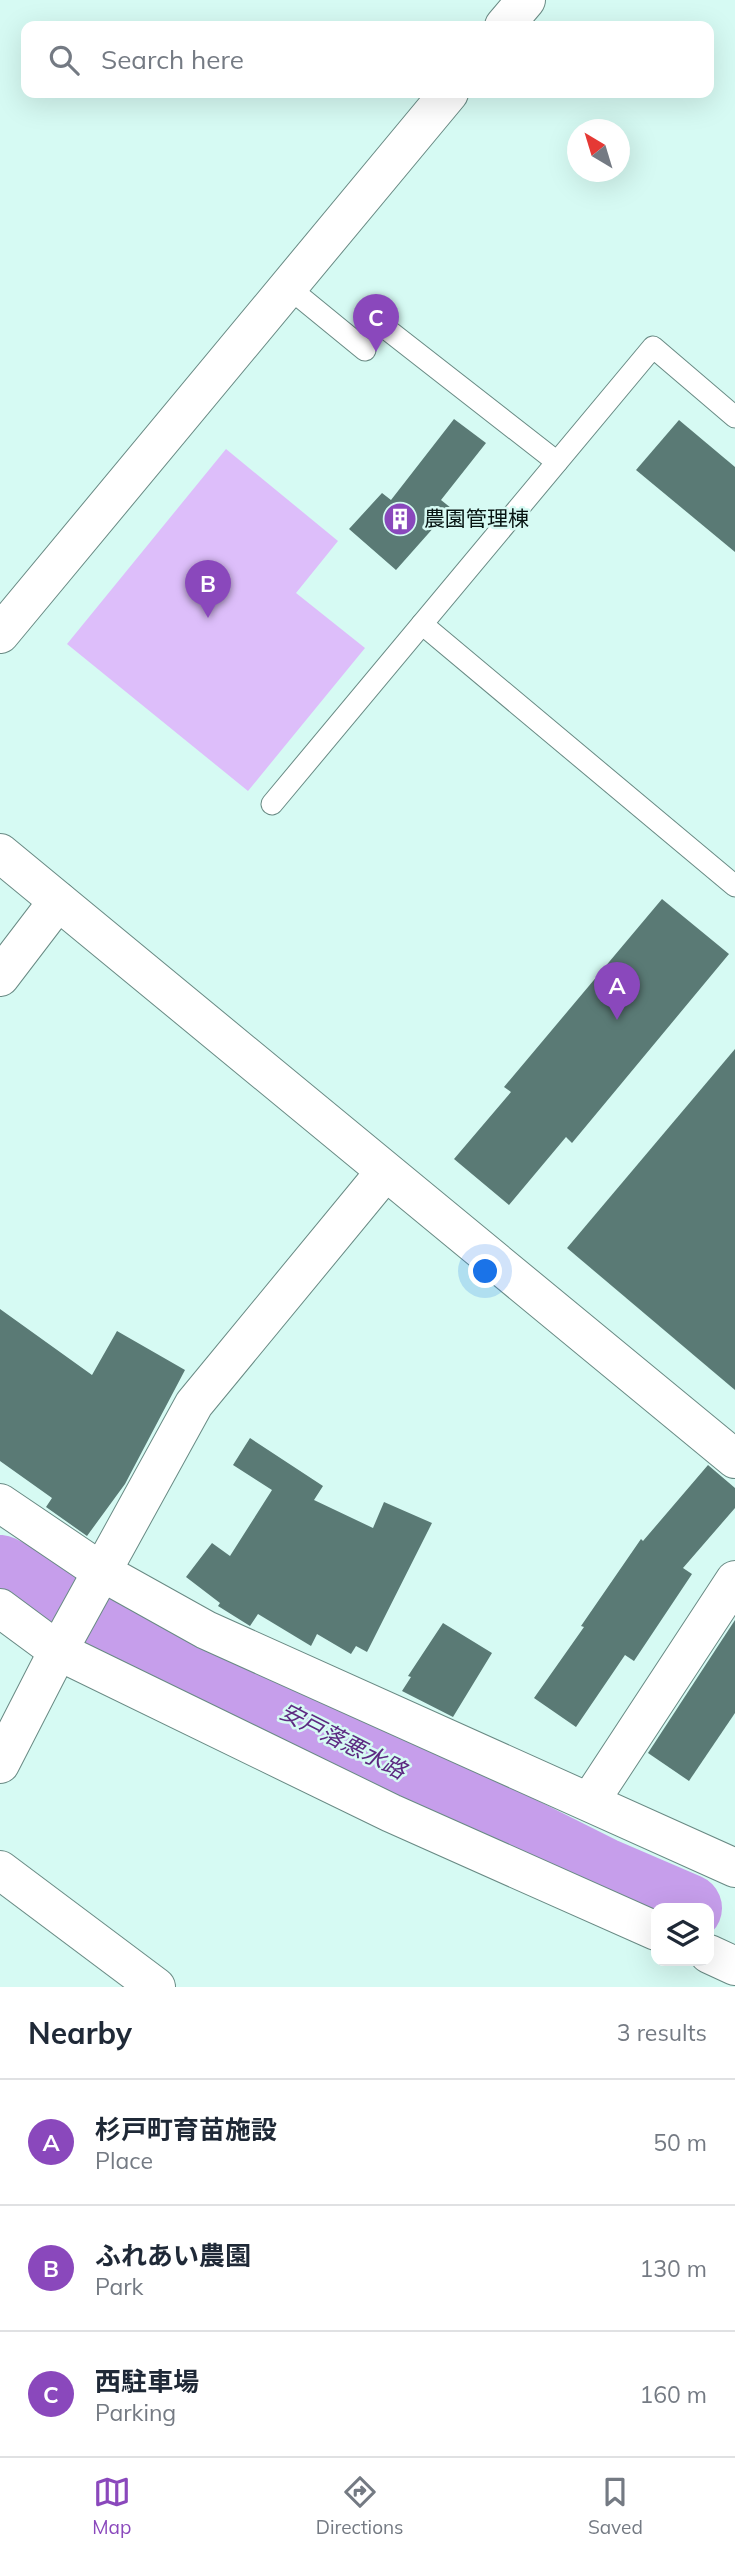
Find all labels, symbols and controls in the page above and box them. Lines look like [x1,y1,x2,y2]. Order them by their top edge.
search box [21,21,714,98]
icon: search [45,41,83,79]
text: Search here [101,43,244,76]
north arrow [567,119,630,182]
pin: C [353,294,399,352]
building icon: 農園管理棟 [381,500,419,538]
place label: 農園管理棟 [424,505,529,531]
pin: B [185,560,231,618]
pin: A [594,962,640,1020]
your location [468,1254,502,1288]
water label: 安戸落悪水路 [275,1696,413,1786]
map controls [651,1903,714,1966]
button: layers [651,1903,714,1966]
text: Nearby [28,2014,132,2052]
text: 3 results [617,2018,707,2047]
text: 杉戸町育苗施設 [95,2113,277,2146]
text: A [42,2128,60,2157]
text: 50 m [653,2128,707,2157]
text: Place [95,2146,153,2175]
text: ふれあい農園 [95,2239,251,2272]
text: B [43,2254,59,2283]
text: 130 m [639,2254,707,2283]
text: Park [95,2272,143,2301]
text: 西駐車場 [95,2365,199,2398]
text: C [43,2380,59,2409]
text: 160 m [639,2380,707,2409]
text: Parking [95,2398,176,2427]
tab: Map [92,2473,131,2539]
tab: Directions [316,2473,404,2539]
tab: Saved [588,2473,643,2539]

